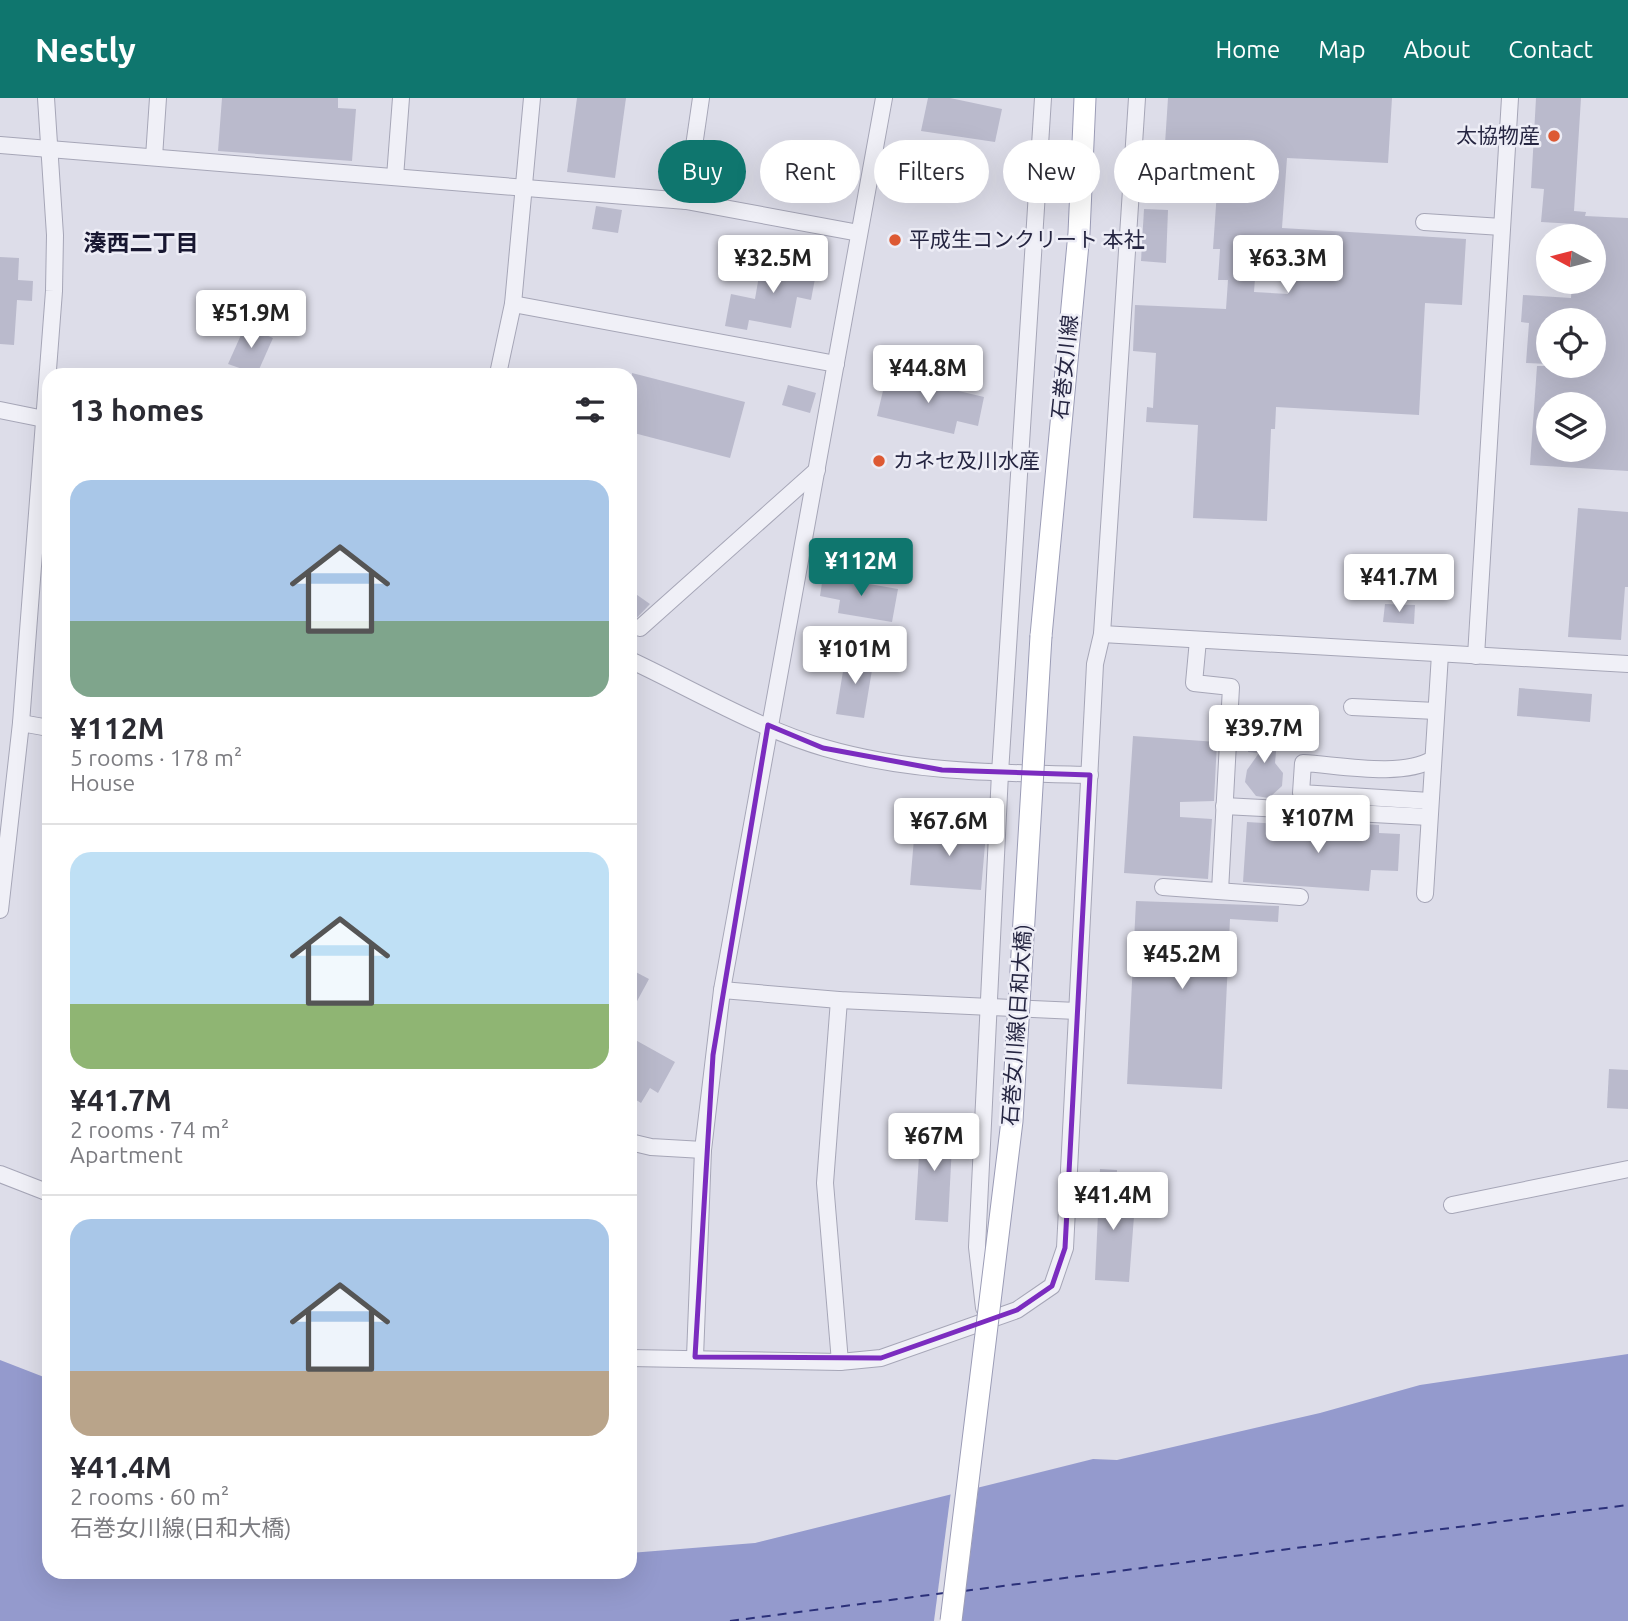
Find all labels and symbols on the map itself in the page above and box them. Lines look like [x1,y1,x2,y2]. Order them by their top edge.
place label: 太協物産 [1456,123,1540,147]
marker: 太協物産 [1546,128,1562,144]
north arrow [1536,224,1606,294]
place label: 平成生コンクリート 本社 [909,227,1145,251]
district label: 湊西二丁目 [84,230,199,255]
marker: 平成生コンクリート 本社 [887,232,903,248]
pin: ¥32.5M [716,236,830,295]
pin: ¥63.3M [1231,236,1345,295]
pin: ¥51.9M [194,290,308,350]
street label: 石巻女川線 [1047,313,1081,420]
pin: ¥44.8M [871,345,985,405]
place label: カネセ及川水産 [893,448,1040,472]
marker: カネセ及川水産 [871,453,887,469]
pin: ¥112M [812,538,910,598]
pin: ¥41.7M [1342,554,1456,614]
pin: ¥101M [806,626,904,686]
pin: ¥39.7M [1207,706,1321,765]
pin: ¥107M [1269,796,1367,855]
pin: ¥67.6M [892,798,1006,858]
street label: 石巻女川線(日和大橋) [997,923,1035,1127]
pin: ¥45.2M [1125,932,1239,991]
pin: ¥67M [893,1114,975,1173]
pin: ¥41.4M [1056,1172,1170,1232]

